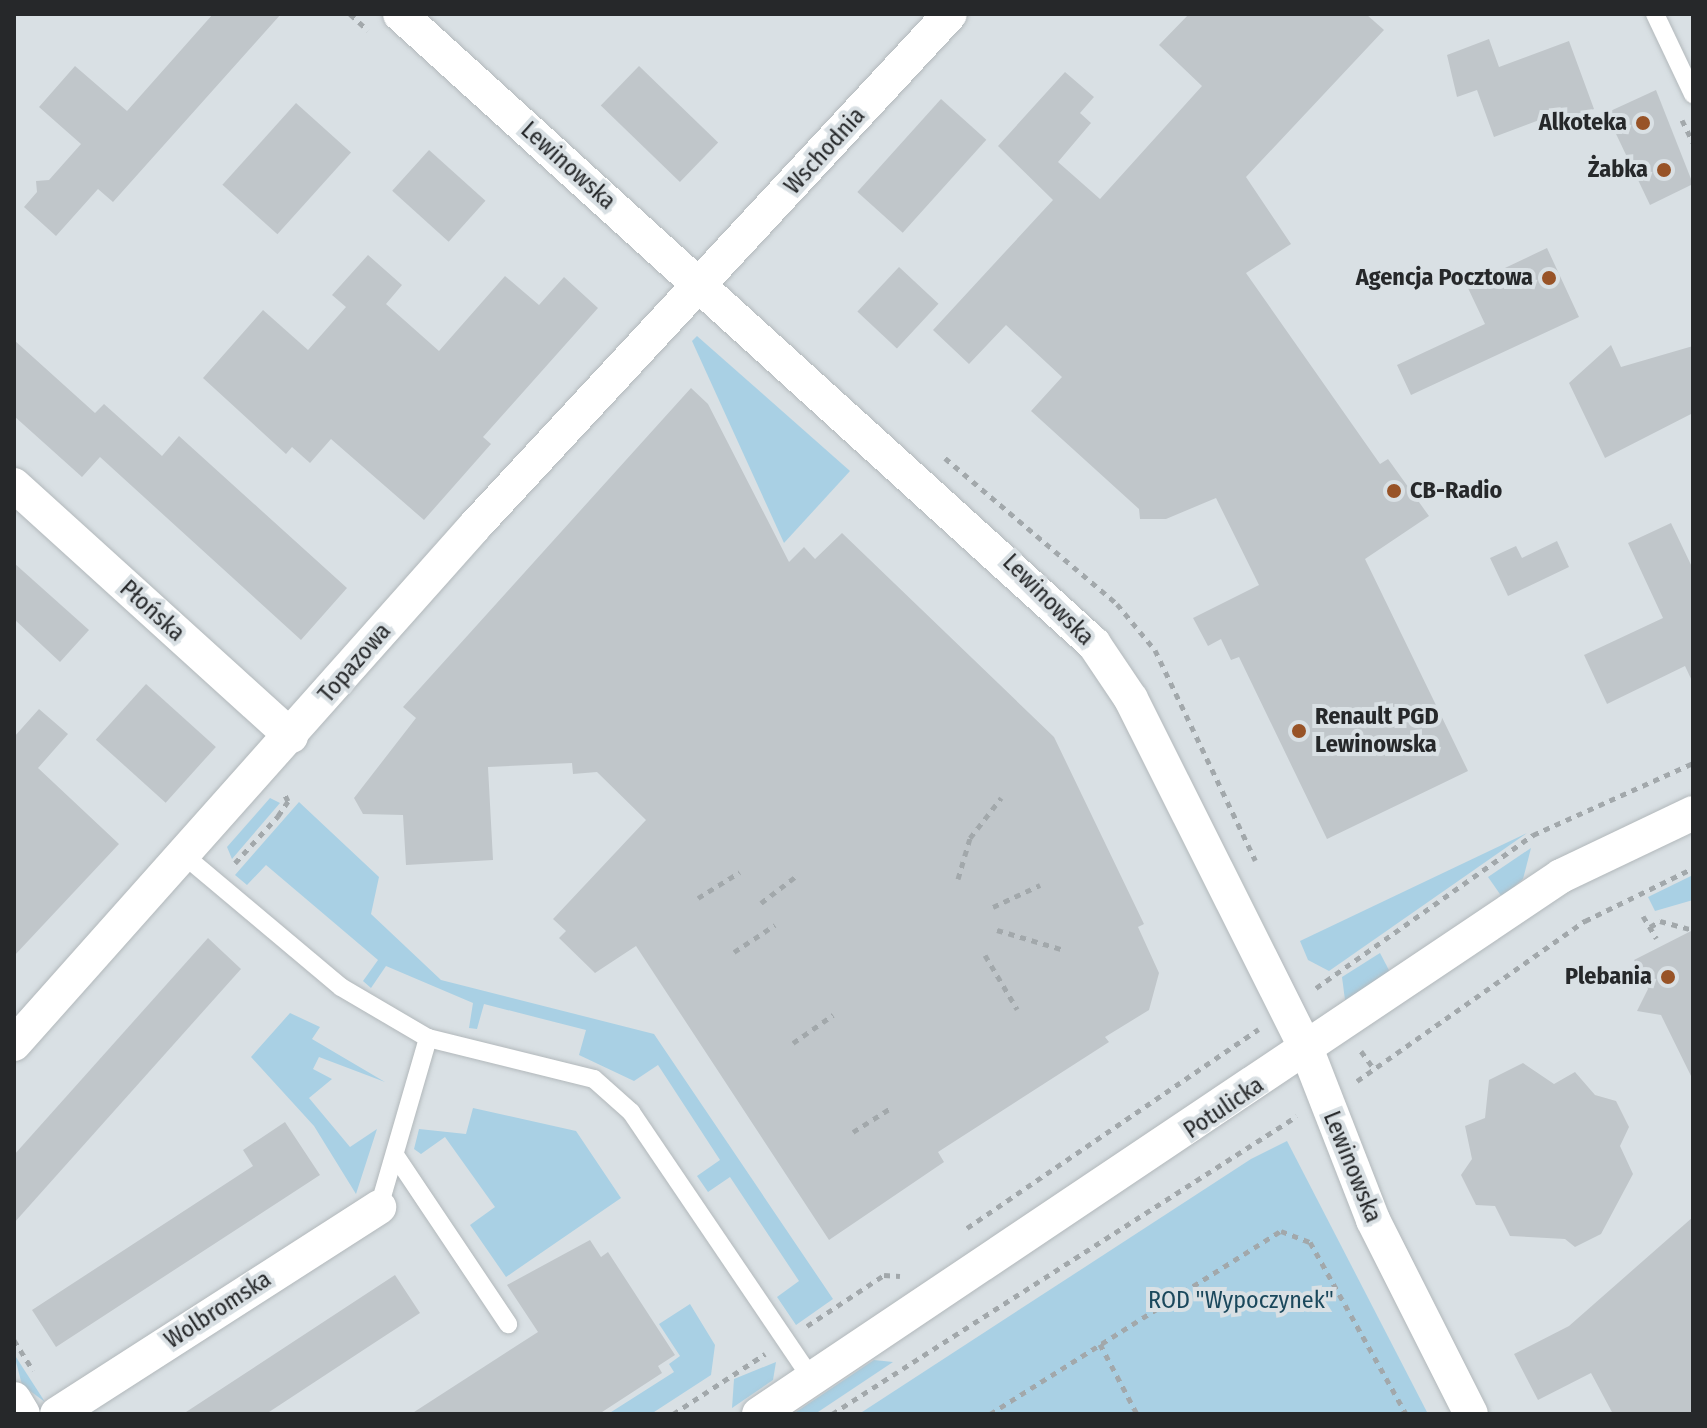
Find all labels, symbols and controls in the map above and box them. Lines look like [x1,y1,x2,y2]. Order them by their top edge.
street label: Wschodnia [779,102,871,200]
place label: Alkoteka [1539,109,1627,137]
marker: Alkoteka [1634,114,1652,132]
street label: Lewinowska [515,116,621,216]
place label: Żabka [1588,156,1648,184]
marker: Żabka [1655,161,1673,179]
place label: Agencja Pocztowa [1356,264,1533,292]
marker: Agencja Pocztowa [1540,269,1558,287]
place label: CB-Radio [1410,477,1502,505]
marker: CB-Radio [1385,482,1403,500]
street label: Lewinowska [996,548,1100,652]
street label: Płońska [114,574,190,648]
street label: Topazowa [313,617,397,709]
place label: Renault PGD Lewinowska [1315,703,1439,759]
marker: Renault PGD Lewinowska [1290,722,1308,740]
place label: Plebania [1565,963,1652,991]
marker: Plebania [1659,968,1677,986]
street label: Potulicka [1179,1071,1269,1145]
street label: Lewinowska [1317,1107,1387,1227]
street label: Wolbromska [159,1265,277,1355]
park label: ROD "Wypoczynek" [1148,1287,1334,1315]

